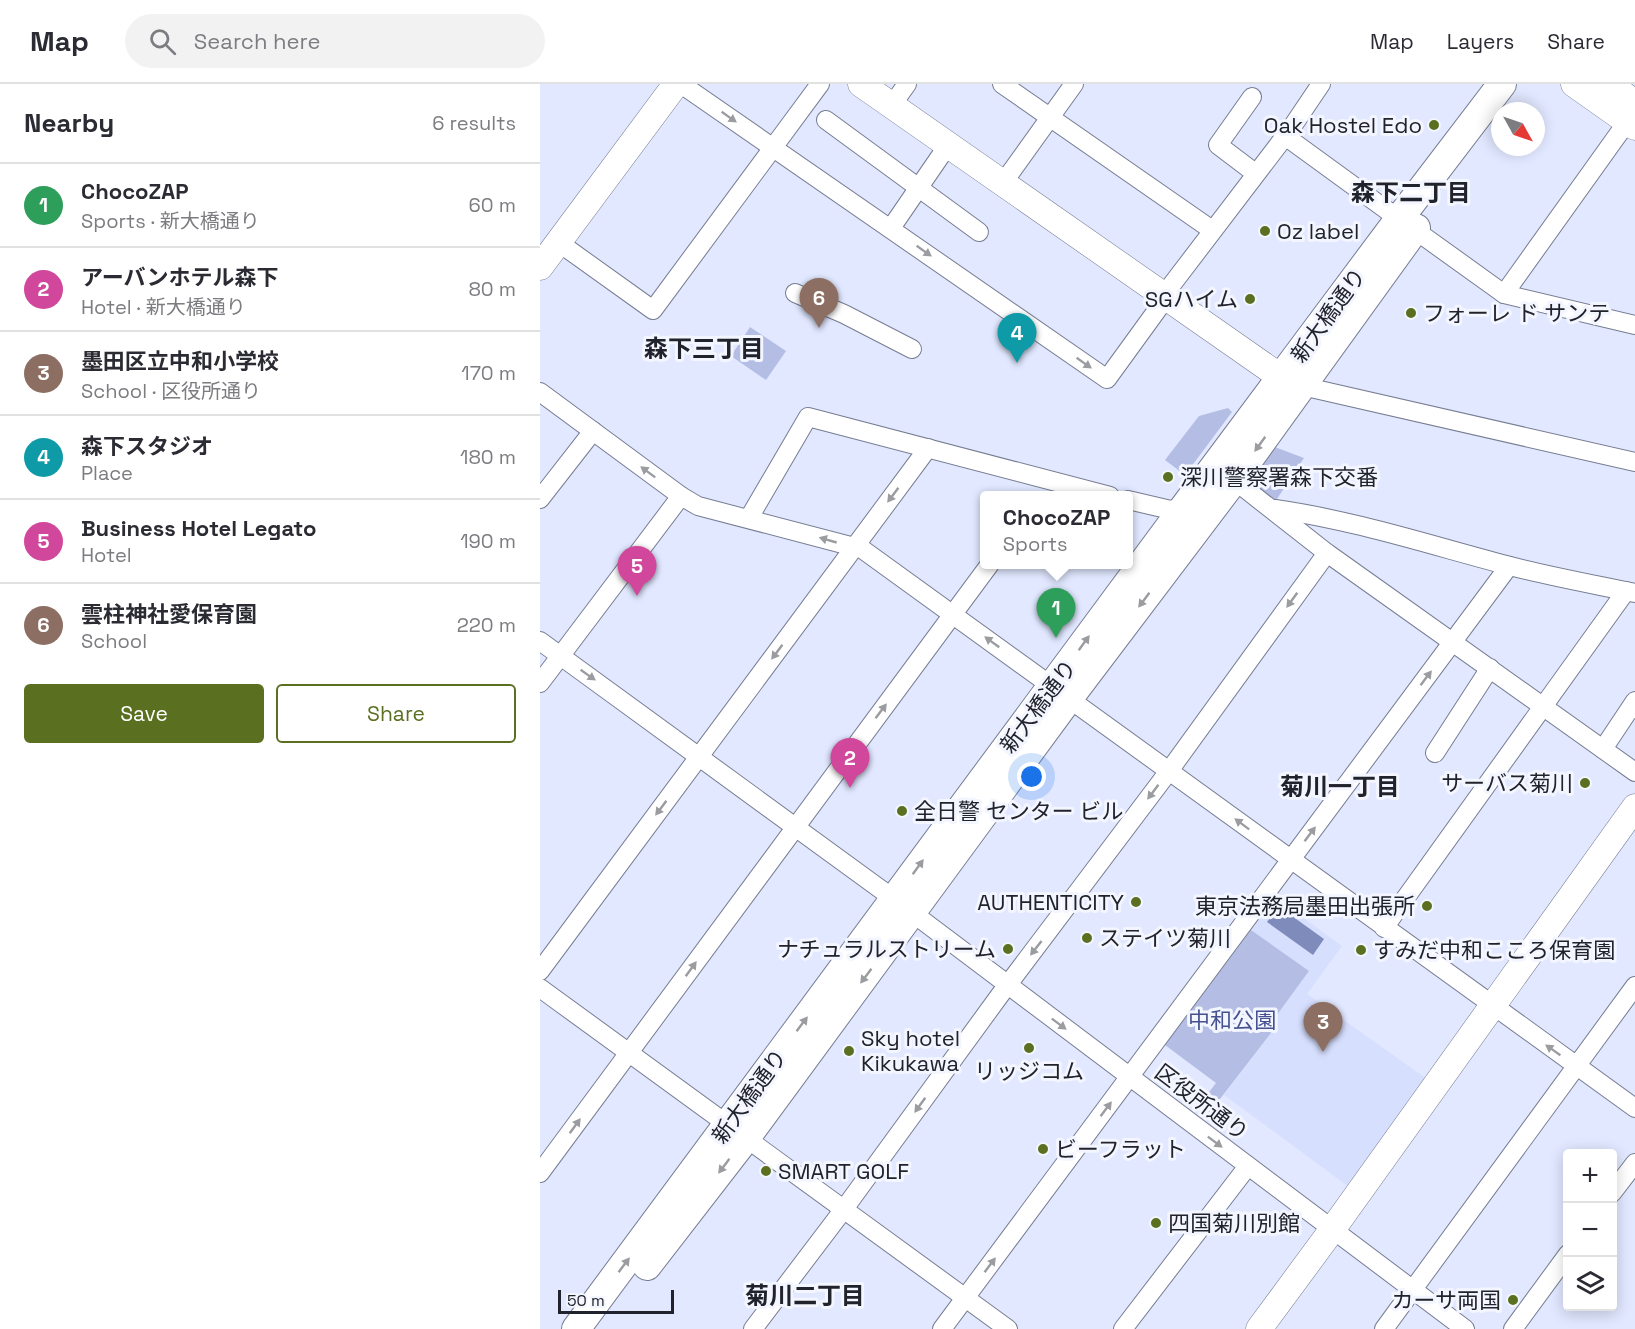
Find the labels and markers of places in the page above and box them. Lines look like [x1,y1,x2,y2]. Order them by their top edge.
place label: Oak Hostel Edo [1264,111,1422,139]
marker: Oak Hostel Edo [1427,118,1441,132]
place label: Oz label [1277,217,1359,245]
marker: Oz label [1258,224,1272,238]
pin: 6 [800,278,838,328]
place label: SGハイム [1145,285,1238,313]
marker: SGハイム [1243,292,1257,306]
place label: フォーレ ド サンテ [1423,299,1610,327]
marker: フォーレ ド サンテ [1404,306,1418,320]
pin: 4 [998,314,1036,363]
place label: 深川警察署森下交番 [1180,463,1378,491]
marker: 深川警察署森下交番 [1161,470,1175,484]
pin: 5 [618,546,656,596]
pin: 1 [1036,588,1076,638]
pin: 2 [830,738,870,788]
place label: サーバス菊川 [1441,769,1573,797]
marker: サーバス菊川 [1578,776,1592,790]
place label: 全日警 センター ビル [914,797,1123,825]
marker: 全日警 センター ビル [895,804,909,818]
place label: AUTHENTICITY [977,888,1125,916]
place label: 東京法務局墨田出張所 [1195,892,1415,920]
marker: AUTHENTICITY [1129,895,1143,909]
marker: 東京法務局墨田出張所 [1420,899,1434,913]
place label: ステイツ菊川 [1099,924,1231,952]
marker: ステイツ菊川 [1080,931,1094,945]
place label: ナチュラルストリーム [777,935,996,963]
place label: すみだ中和こころ保育園 [1373,936,1615,964]
marker: ナチュラルストリーム [1001,942,1015,956]
marker: すみだ中和こころ保育園 [1354,943,1368,957]
pin: 3 [1304,1002,1342,1052]
place label: Sky hotel Kikukawa [861,1024,960,1077]
marker: リッジコム [1022,1041,1036,1055]
marker: Sky hotel Kikukawa [842,1044,856,1058]
place label: リッジコム [974,1057,1084,1085]
place label: ビーフラット [1055,1135,1186,1163]
marker: ビーフラット [1036,1142,1050,1156]
place label: SMART GOLF [778,1157,909,1185]
marker: SMART GOLF [759,1164,773,1178]
place label: 四国菊川別館 [1168,1209,1300,1237]
marker: 四国菊川別館 [1149,1216,1163,1230]
place label: カーサ両国 [1391,1286,1501,1314]
marker: カーサ両国 [1506,1293,1520,1307]

